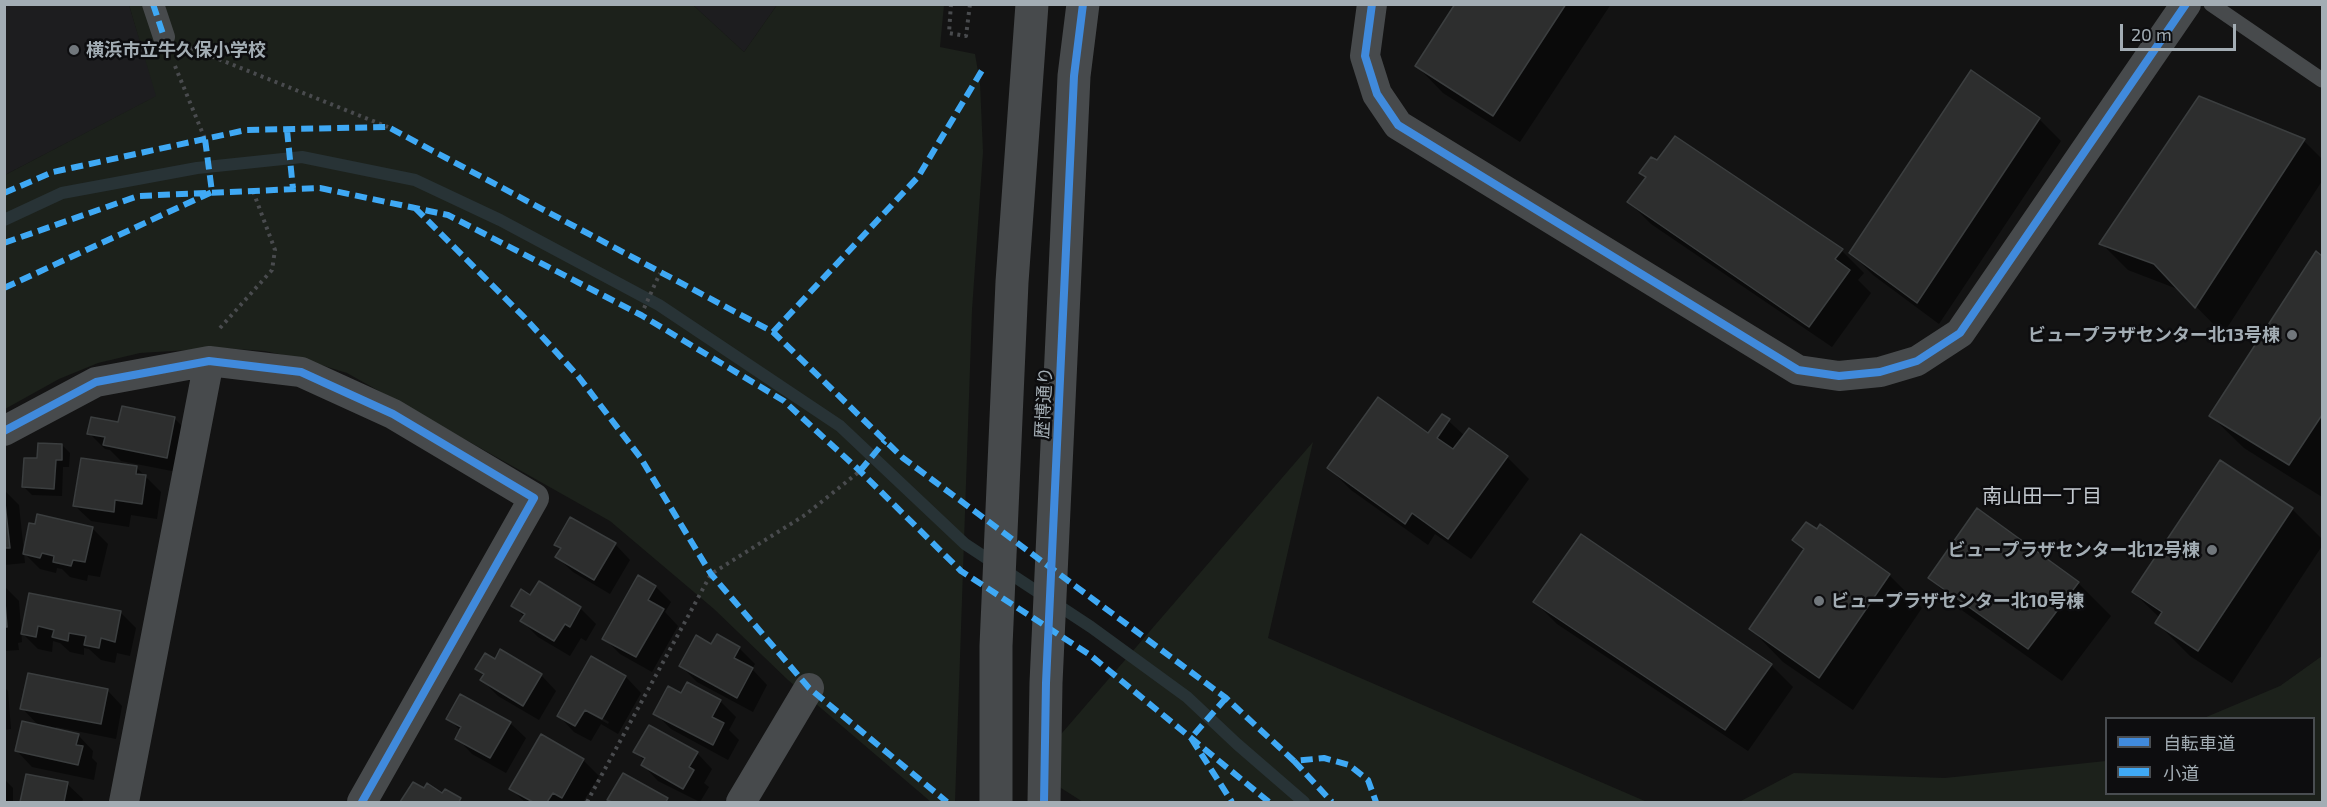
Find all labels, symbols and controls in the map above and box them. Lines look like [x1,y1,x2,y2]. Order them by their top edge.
scale bar [2123,12,2238,50]
text: 20 m [2131,23,2172,45]
place label: 横浜市立牛久保小学校 [86,39,266,61]
marker: 横浜市立牛久保小学校 [67,43,81,57]
place label: ビュープラザセンター北13号棟 [2028,324,2280,346]
marker: ビュープラザセンター北13号棟 [2285,328,2299,342]
street label: 歴博通り [1031,366,1057,440]
district label: 南山田一丁目 [1982,484,2102,508]
place label: ビュープラザセンター北12号棟 [1948,539,2200,561]
marker: ビュープラザセンター北12号棟 [2205,543,2219,557]
place label: ビュープラザセンター北10号棟 [1831,590,2084,612]
marker: ビュープラザセンター北10号棟 [1812,594,1826,608]
legend [2105,717,2315,795]
text: 自転車道 [2163,732,2235,754]
text: 小道 [2163,762,2199,784]

